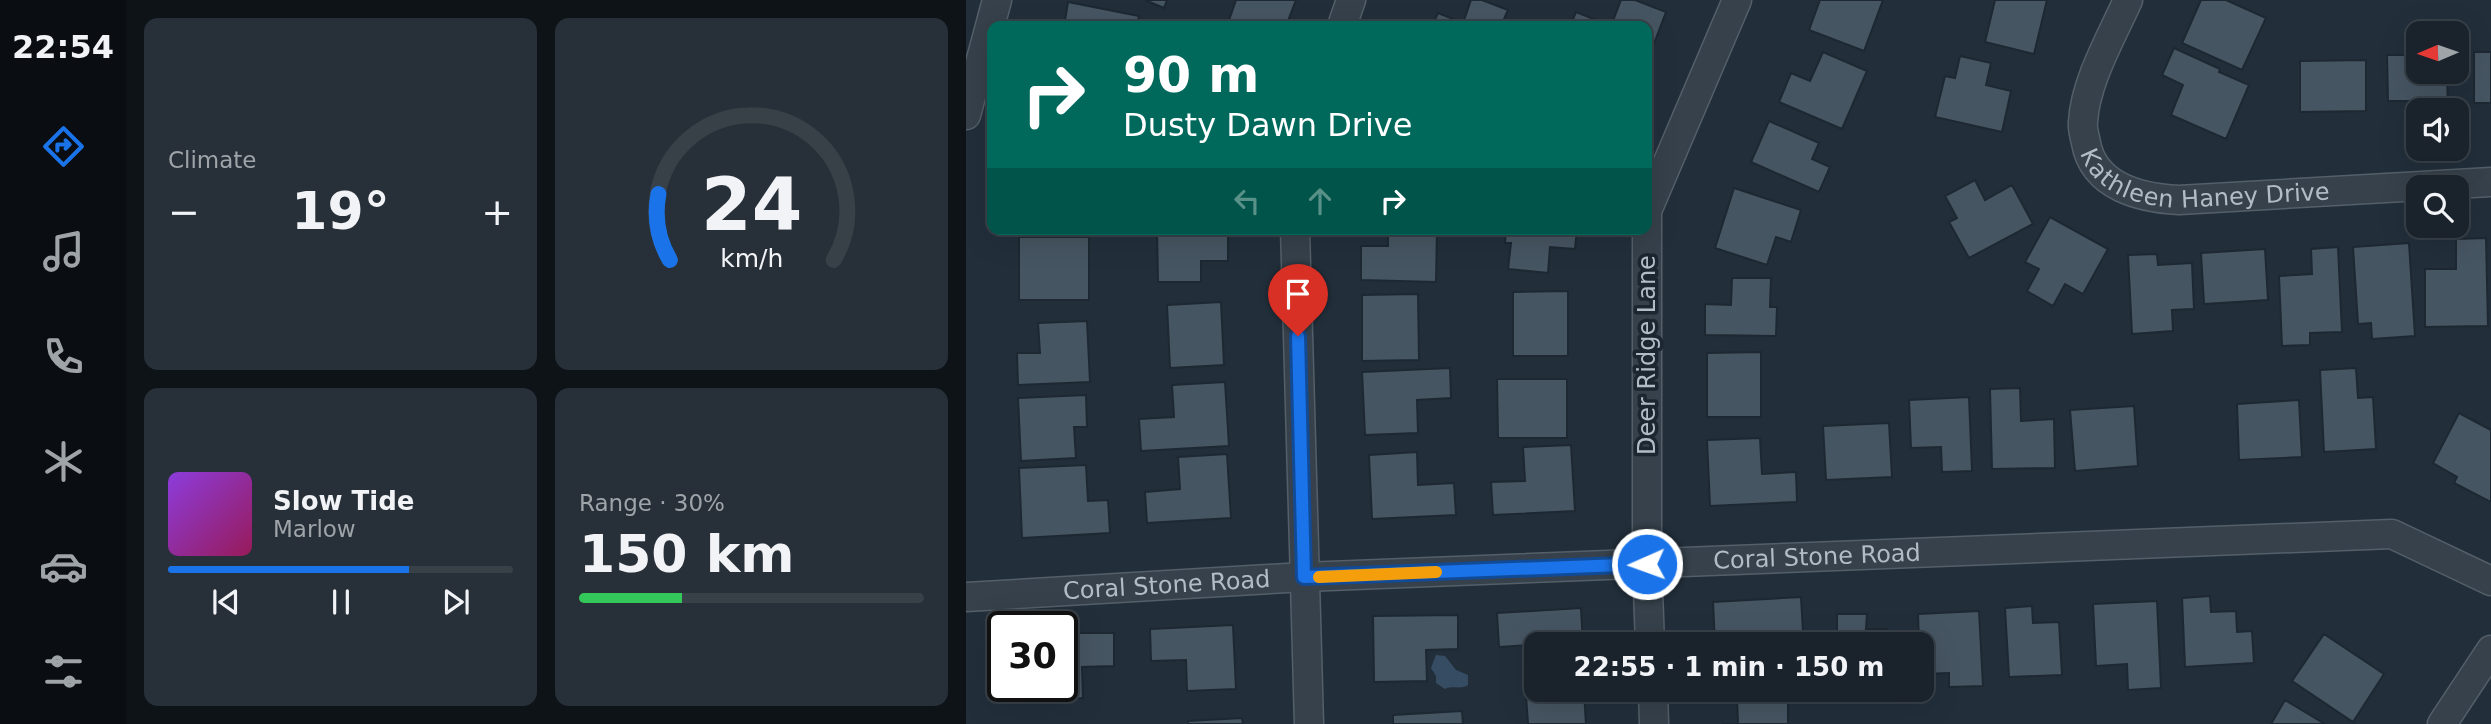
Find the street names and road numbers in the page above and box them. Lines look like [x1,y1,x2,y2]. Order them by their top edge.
street label: Kathleen Haney Drive [2074,144,2330,214]
street label: Deer Ridge Lane [1633,255,1661,455]
street label: Coral Stone Road [1713,539,1921,575]
street label: Coral Stone Road [1062,565,1271,605]

